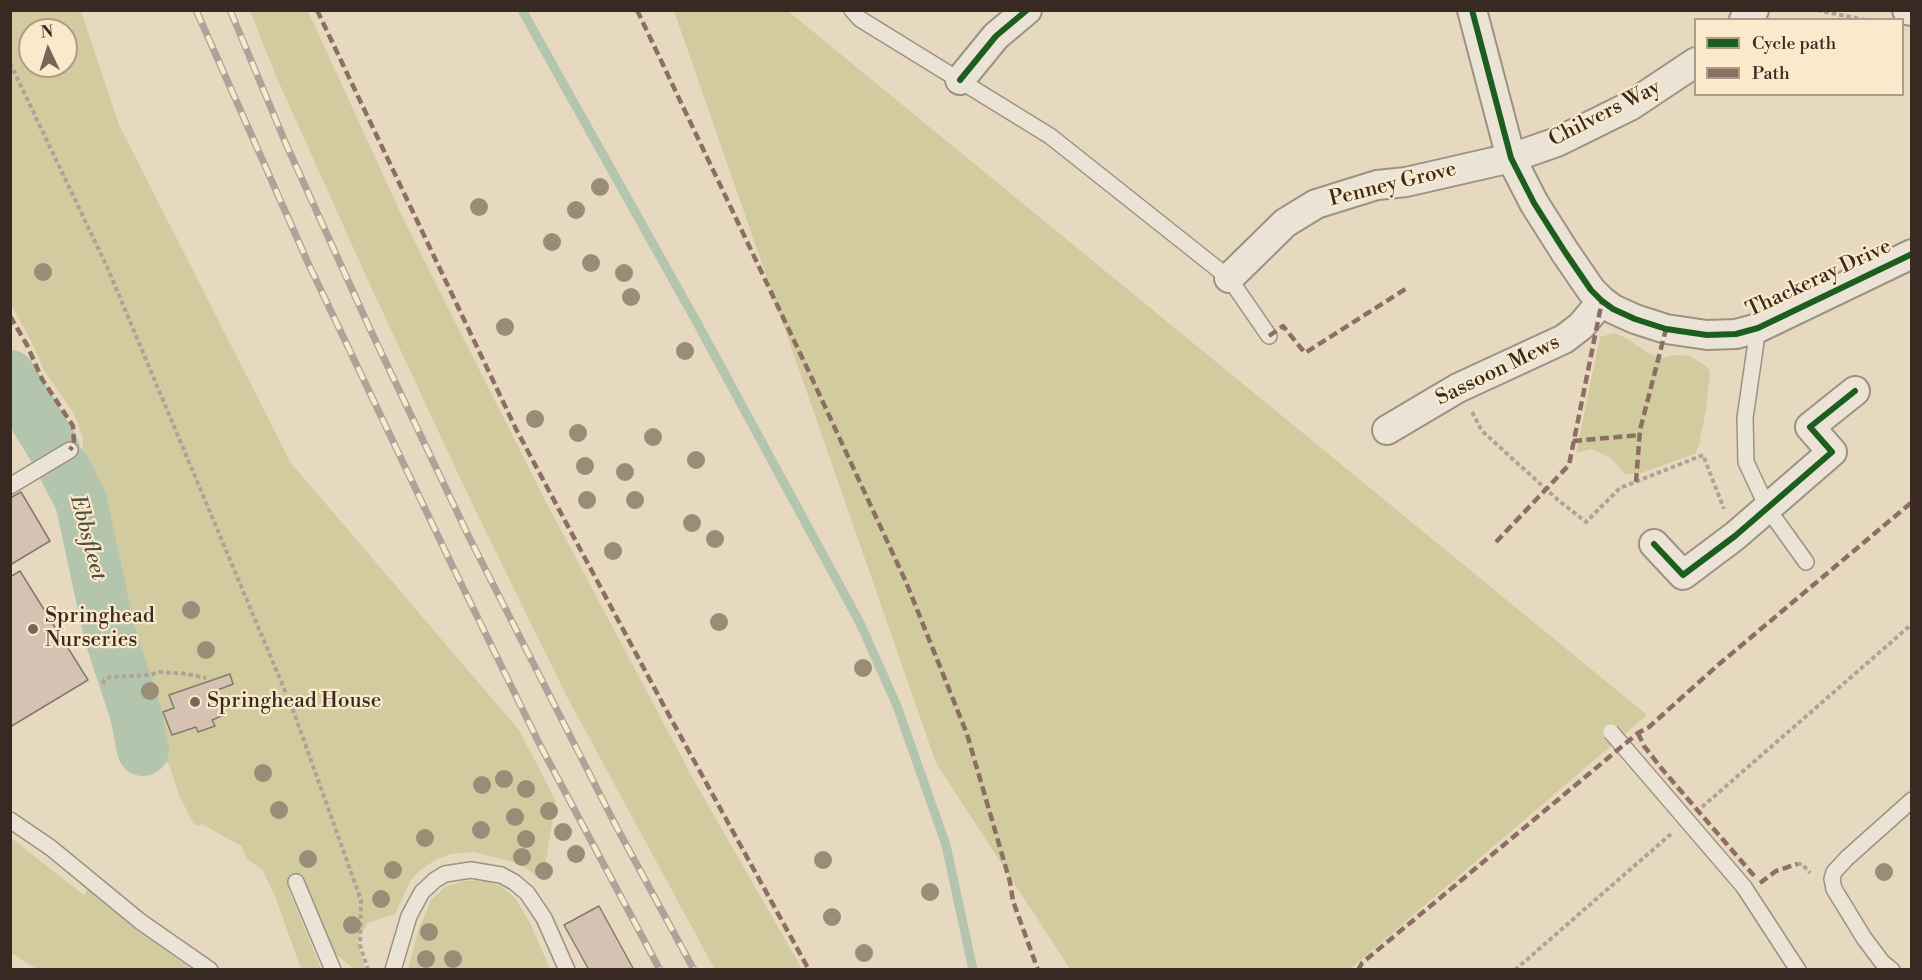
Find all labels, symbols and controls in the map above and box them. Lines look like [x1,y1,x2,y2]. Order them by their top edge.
north arrow [18,18,78,78]
legend [1694,18,1904,96]
text: N [40,22,54,42]
text: Cycle path [1752,32,1836,55]
text: Path [1752,62,1790,85]
street label: Chilvers Way [1545,75,1665,153]
street label: Penney Grove [1327,157,1459,213]
street label: Thackeray Drive [1743,234,1895,324]
street label: Sassoon Mews [1432,330,1564,412]
water label: Ebbsfleet [63,493,111,583]
place label: Springhead Nurseries [45,604,155,654]
marker: Springhead Nurseries [26,622,40,636]
place label: Springhead House [207,689,381,715]
marker: Springhead House [188,695,202,709]

